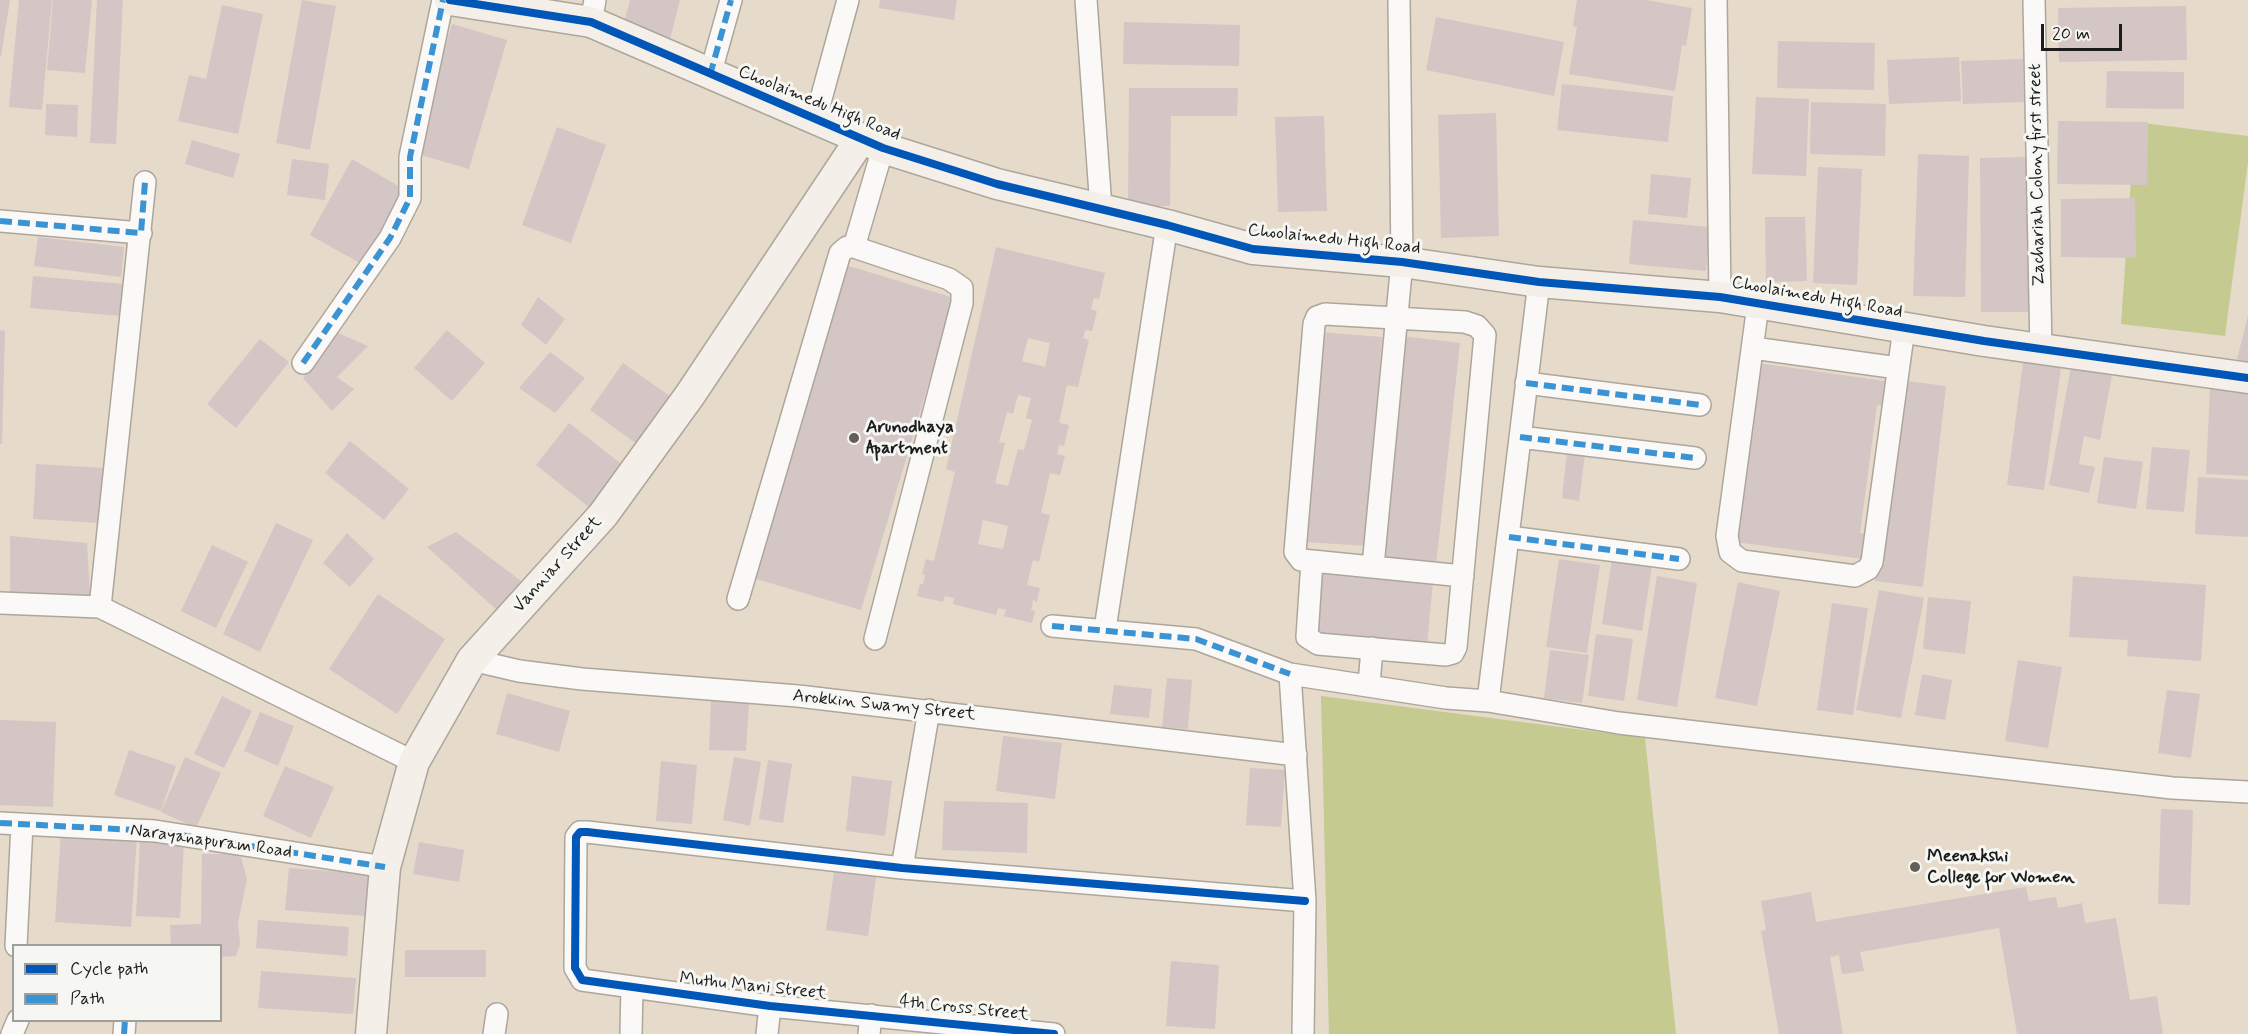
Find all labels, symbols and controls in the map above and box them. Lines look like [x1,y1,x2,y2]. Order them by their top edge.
scale bar [2044,12,2125,50]
text: 20 m [2052,22,2090,46]
street label: Choolaimedu High Road [735,61,903,147]
street label: Zachariah Colony first street [2025,63,2051,287]
street label: Choolaimedu High Road [1247,220,1421,260]
street label: Choolaimedu High Road [1730,272,1904,324]
place label: Arunodhaya Apartment [866,417,954,460]
marker: Arunodhaya Apartment [847,431,861,445]
street label: Vanniar Street [509,512,607,618]
street label: Arokkin Swamy Street [791,686,977,726]
street label: Narayanapuram Road [129,820,293,864]
place label: Meenakshi College for Women [1927,846,2074,888]
marker: Meenakshi College for Women [1908,860,1922,874]
legend [12,944,222,1022]
text: Cycle path [70,957,148,981]
street label: Muthu Mani Street [678,969,828,1005]
text: Path [70,987,105,1011]
street label: 4th Cross Street [898,991,1030,1027]

